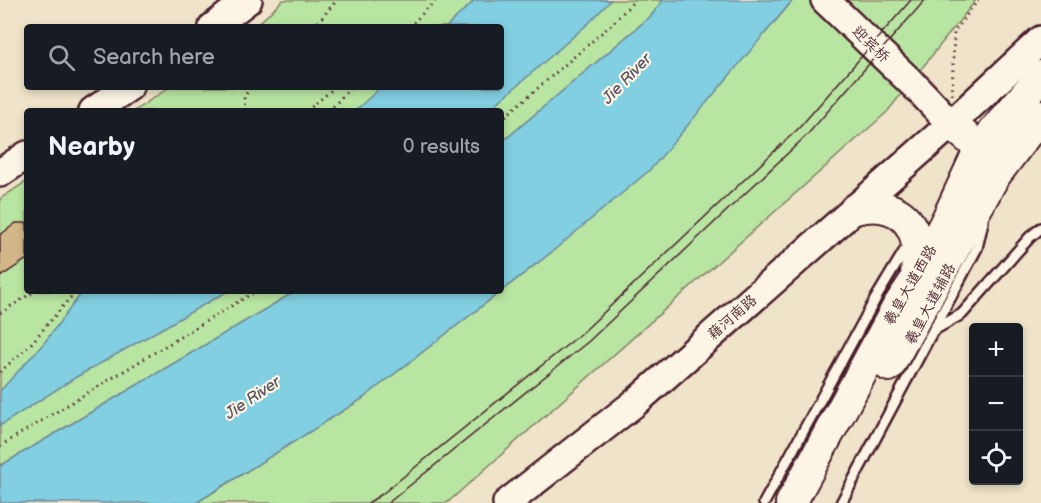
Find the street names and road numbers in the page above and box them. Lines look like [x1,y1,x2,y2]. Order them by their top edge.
street label: 迎宾桥 [848,22,893,67]
street label: 羲皇大道西路 [880,242,941,329]
street label: 羲皇大道辅路 [901,260,960,348]
street label: 藉河南路 [703,291,761,344]

